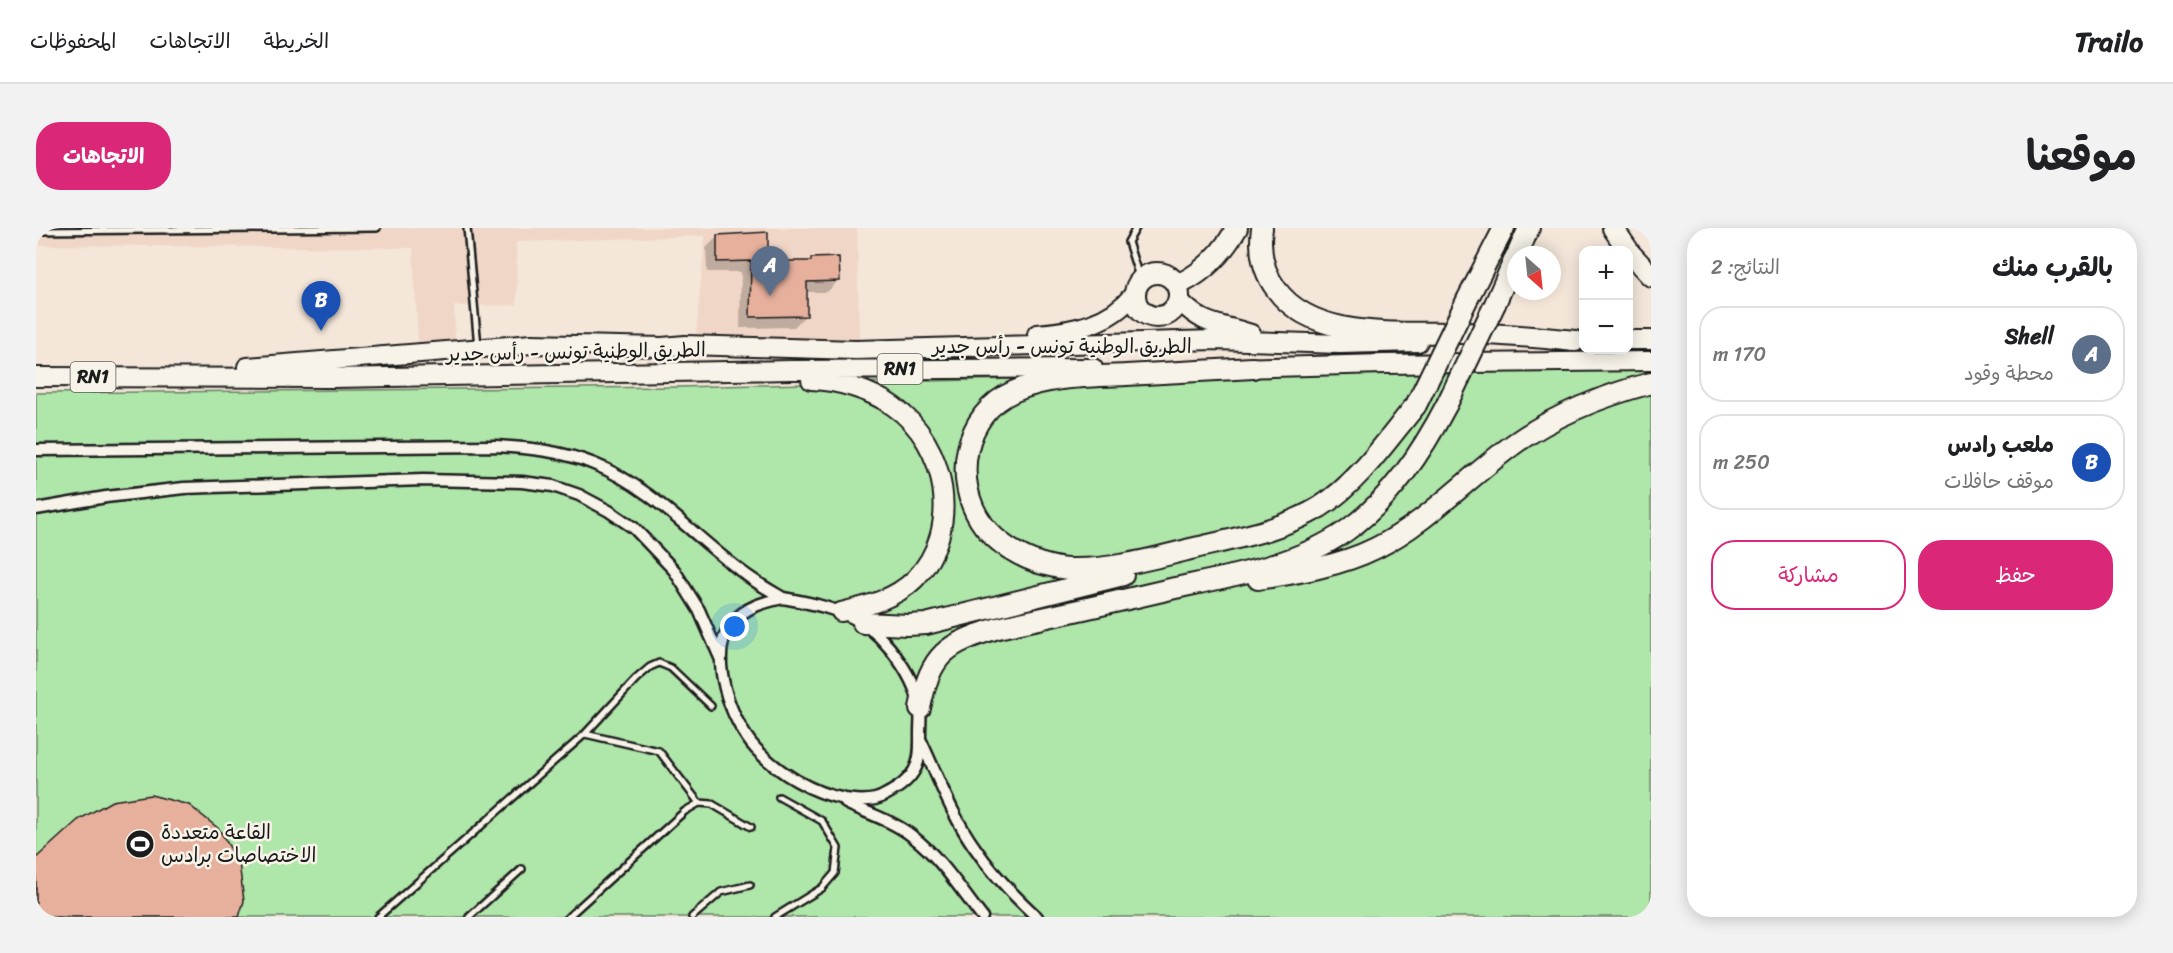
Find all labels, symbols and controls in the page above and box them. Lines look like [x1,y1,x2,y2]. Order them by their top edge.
text: Trailo [2075,17,2143,66]
text: المحفوظات [30,22,116,60]
text: الاتجاهات [149,22,231,60]
text: الخريطة [264,22,329,60]
text: موقعنا [2026,119,2137,193]
button: الاتجاهات [36,122,171,190]
text: بالقرب منك [1992,244,2113,290]
north arrow [1507,246,1561,300]
map controls [1579,246,1633,354]
button: + [1579,246,1633,300]
pin: A [750,247,790,296]
text: النتائج: 2 [1711,250,1780,285]
pin: B [302,282,340,331]
button: − [1579,300,1633,354]
text: Shell [2005,317,2054,356]
street label: الطريق الوطنية تونس - رأس جدير [930,329,1192,364]
street label: الطريق الوطنية تونس - رأس جدير [444,332,706,372]
text: 170 m [1713,337,1766,372]
text: A [2085,337,2098,372]
road number: RN1 [878,354,922,384]
text: محطة وقود [1964,356,2054,391]
road number: RN1 [70,362,116,392]
text: ملعب رادس [1948,425,2054,464]
text: 250 m [1713,445,1770,480]
text: B [2085,445,2098,480]
text: موقف حافلات [1944,464,2054,499]
button: مشاركة [1711,540,1906,610]
button: حفظ [1918,540,2113,610]
your location [720,612,749,641]
place label: القاعة متعددة الاختصاصات برادس [161,815,316,873]
sports icon: القاعة متعددة الاختصاصات برادس [124,828,156,860]

